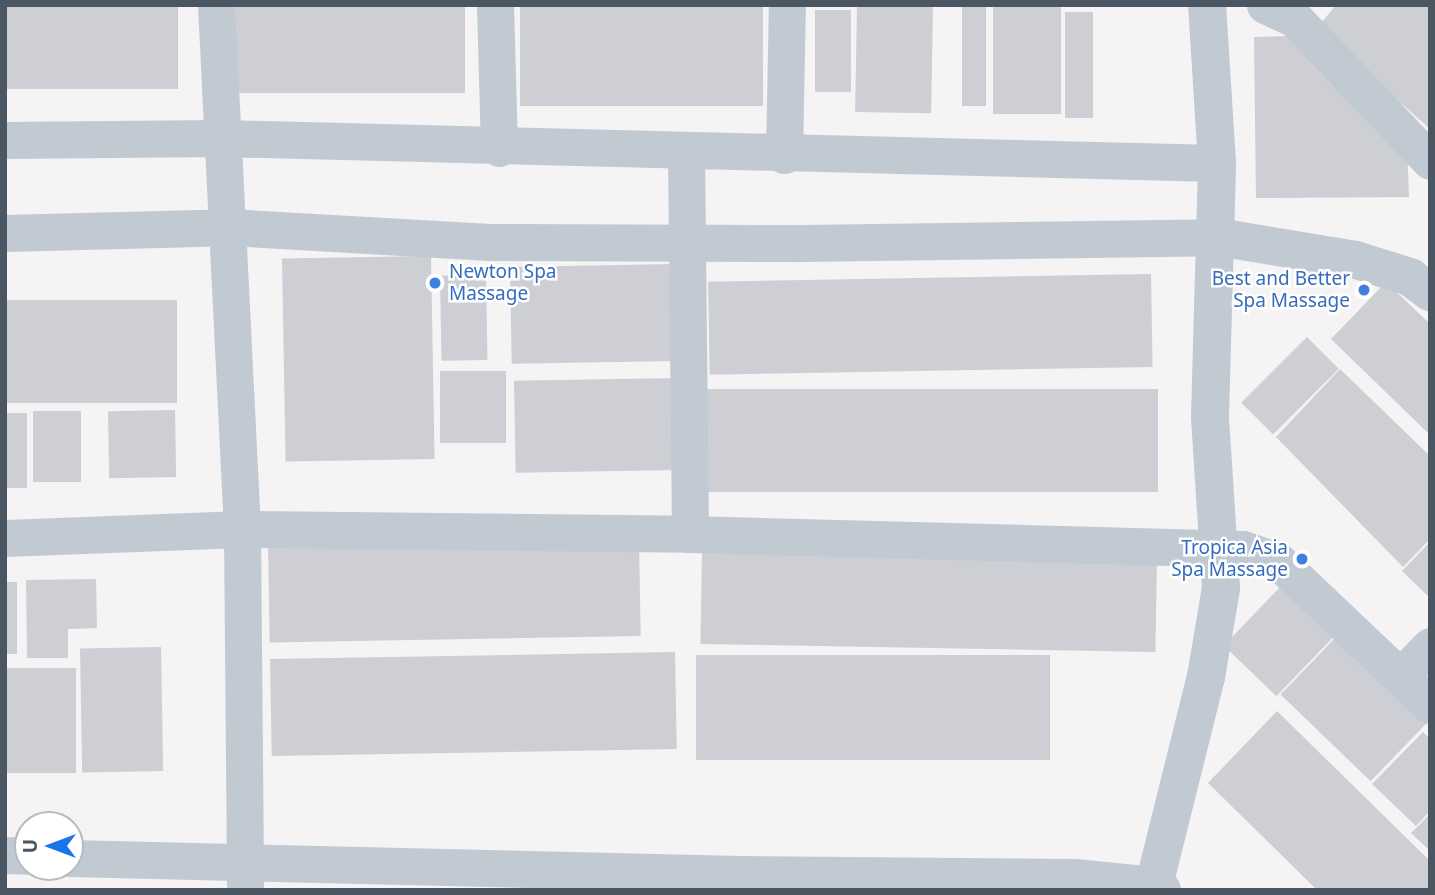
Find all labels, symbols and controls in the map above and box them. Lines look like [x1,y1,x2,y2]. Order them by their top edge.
place label: Newton Spa Massage [449,261,557,305]
place label: Best and Better Spa Massage [1212,268,1350,312]
marker: Newton Spa Massage [427,275,443,291]
marker: Best and Better Spa Massage [1356,282,1372,298]
place label: Tropica Asia Spa Massage [1171,537,1288,581]
marker: Tropica Asia Spa Massage [1294,551,1310,567]
north arrow [14,811,84,881]
text: U [17,839,43,853]

